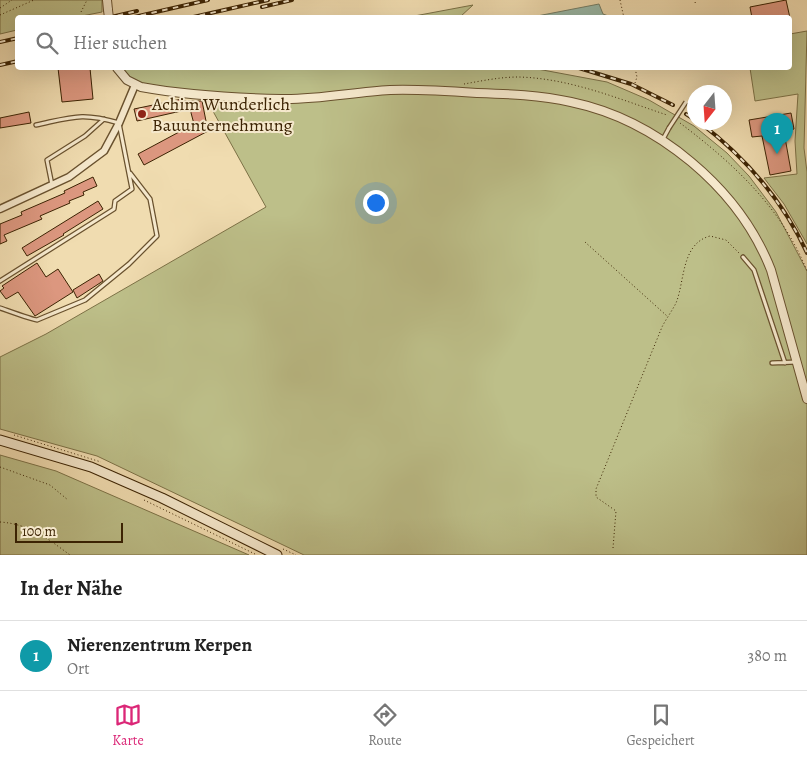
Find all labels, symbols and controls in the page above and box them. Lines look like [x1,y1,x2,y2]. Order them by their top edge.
search box [15,15,792,70]
icon: search [33,29,61,57]
text: Hier suchen [73,30,167,56]
north arrow [687,85,732,130]
place label: Achim Wunderlich Bauunternehmung [151,92,293,137]
marker: Achim Wunderlich Bauunternehmung [136,108,148,120]
pin: 1 [761,113,793,154]
your location [363,190,389,216]
scale bar [15,520,122,543]
text: 100 m [22,522,56,541]
text: In der Nähe [20,574,122,602]
text: Nierenzentrum Kerpen [67,632,252,658]
text: 1 [33,645,39,667]
text: 380 m [748,645,787,667]
text: Ort [67,658,89,680]
tab: Karte [112,701,144,750]
tab: Route [368,701,402,750]
tab: Gespeichert [626,701,695,750]

